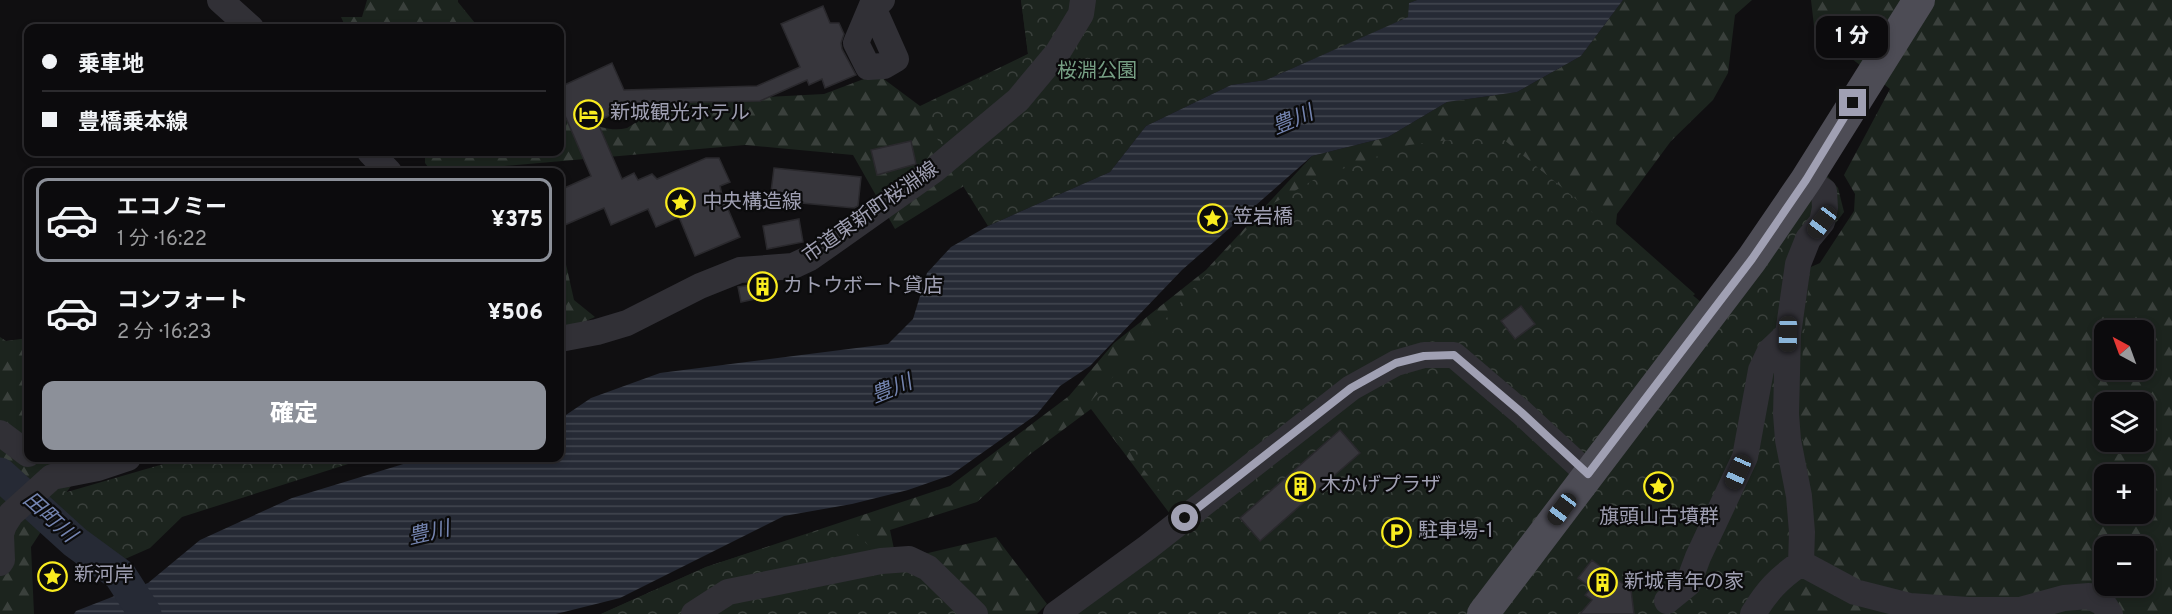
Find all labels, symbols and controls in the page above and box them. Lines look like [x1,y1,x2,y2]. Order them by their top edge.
callout: 1 分 [1817,16,1889,58]
text: 1 分 [1835,24,1869,50]
text: 乗車地 [78,52,144,79]
park label: 桜淵公園 [1057,59,1137,85]
route end [1839,89,1866,116]
hotel icon: 新城観光ホテル [573,98,605,130]
water label: 豊川 [1268,100,1319,142]
place label: 新城観光ホテル [610,101,750,127]
text: 豊橋乗本線 [78,110,188,137]
street label: 市道東新町桜淵線 [798,156,944,270]
place icon: 中央構造線 [665,187,697,219]
place label: 中央構造線 [702,190,802,216]
icon: car [45,193,99,247]
text: エコノミー [117,195,227,222]
place icon: 笠岩橋 [1196,202,1228,234]
car [1804,202,1840,242]
place label: 笠岩橋 [1233,205,1293,231]
text: ¥375 [491,207,543,234]
text: 1 分 · 16:22 [117,227,207,253]
building icon: カトウボート貸店 [746,271,778,303]
place label: カトウボート貸店 [783,274,943,300]
icon: car [45,286,99,340]
text: コンフォート [117,288,248,315]
text: ¥506 [488,300,543,327]
car [1779,316,1797,352]
text: 2 分 · 16:23 [117,320,212,346]
north arrow [2094,320,2154,380]
map controls [2094,320,2154,596]
water label: 豊川 [867,369,918,410]
button: 確定 [42,381,546,450]
button: layers [2094,392,2154,452]
car [1722,452,1754,492]
button: + [2094,464,2154,524]
building icon: 木かげプラザ [1284,470,1316,502]
place icon: 旗頭山古墳群 [1643,471,1675,503]
place label: 木かげプラザ [1321,473,1441,499]
water label: 田町川 [17,487,83,550]
car [1544,489,1580,529]
route start [1171,504,1198,531]
place label: 旗頭山古墳群 [1599,505,1719,531]
water label: 豊川 [406,516,454,552]
parking icon: 駐車場-1 [1381,516,1413,548]
place label: 駐車場-1 [1418,519,1493,545]
button: − [2094,536,2154,596]
place icon: 新河岸 [37,560,69,592]
place label: 新河岸 [74,563,134,589]
building icon: 新城青年の家 [1587,567,1619,599]
place label: 新城青年の家 [1624,570,1744,596]

